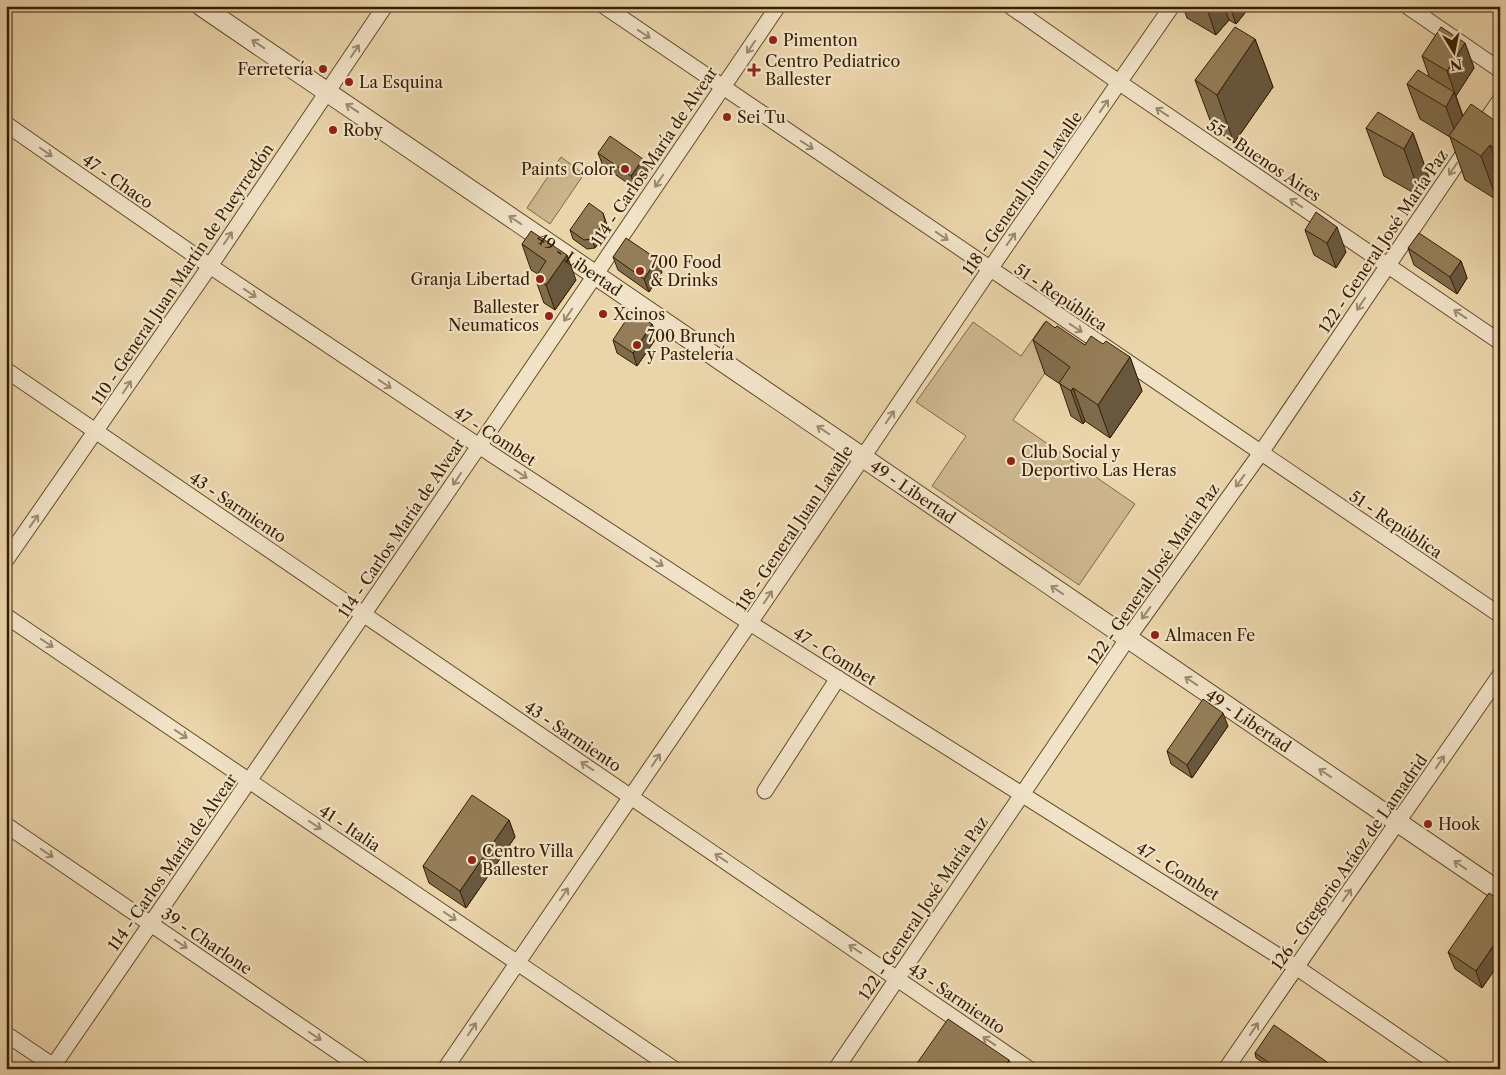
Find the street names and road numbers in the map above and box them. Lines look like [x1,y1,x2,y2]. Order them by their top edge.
street label: 114 - Carlos María de Alvear [587,62,722,249]
street label: 118 - General Juan Lavalle [958,107,1086,279]
street label: 55 - Buenos Aires [1203,115,1325,205]
street label: 110 - General Juan Martín de Pueyrredón [87,139,277,409]
street label: 122 - General José María Paz [1314,145,1452,337]
street label: 47 - Chaco [79,149,157,213]
street label: 49 - Libertad [533,228,626,300]
street label: 51 - República [1011,259,1112,336]
street label: 47 - Combet [450,402,540,470]
street label: 114 - Carlos María de Alvear [334,434,469,621]
street label: 118 - General Juan Lavalle [731,441,857,615]
street label: 49 - Libertad [867,456,960,528]
street label: 43 - Sarmiento [186,467,290,547]
street label: 122 - General José María Paz [1083,479,1223,669]
street label: 51 - República [1346,486,1447,563]
street label: 47 - Combet [790,623,881,690]
street label: 49 - Libertad [1202,684,1295,757]
street label: 43 - Sarmiento [521,696,625,776]
street label: 126 - Gregorio Aráoz de Lamadrid [1267,750,1431,974]
street label: 114 - Carlos María de Alvear [103,769,241,954]
street label: 41 - Italia [316,800,385,856]
street label: 122 - General José María Paz [854,812,992,1004]
street label: 47 - Combet [1133,838,1224,905]
street label: 39 - Charlone [158,903,256,979]
street label: 43 - Sarmiento [905,958,1009,1038]

